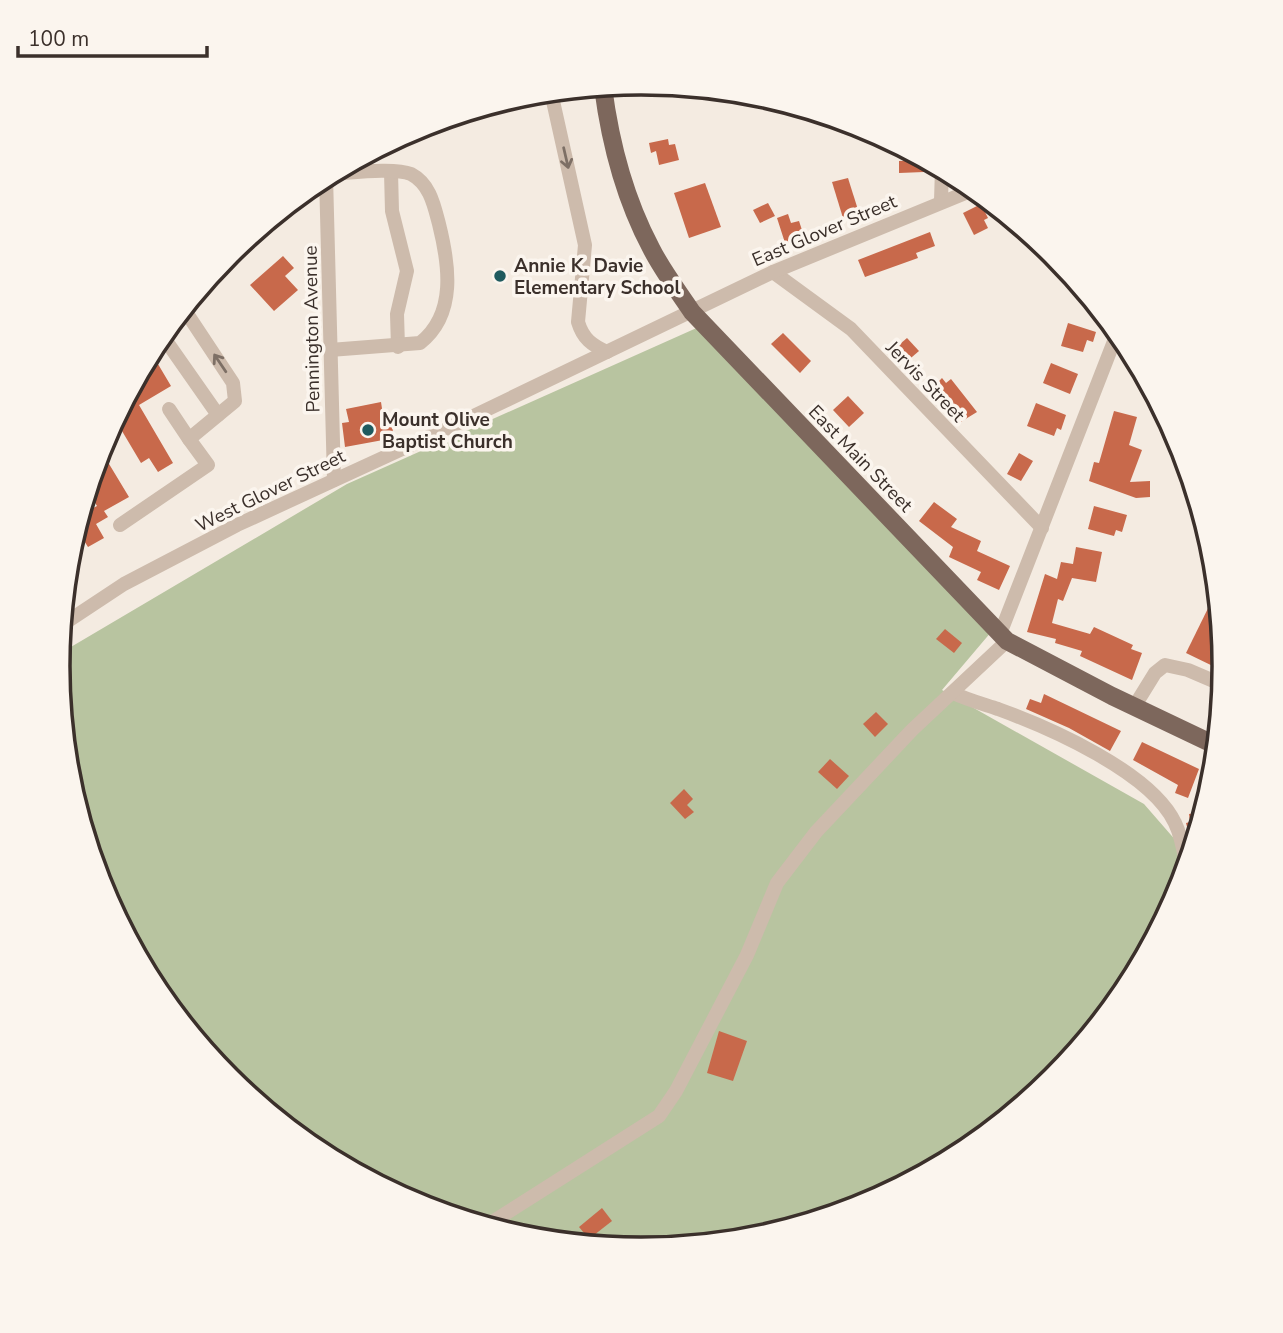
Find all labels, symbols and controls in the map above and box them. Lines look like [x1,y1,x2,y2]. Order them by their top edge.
scale bar [18,14,206,58]
text: 100 m [28,25,89,53]
one-way arrow [560,146,573,169]
street label: East Glover Street [748,189,901,273]
street label: Pennington Avenue [298,245,326,413]
place label: Annie K. Davie Elementary School [514,253,681,301]
marker: Annie K. Davie Elementary School [492,268,508,284]
street label: Jervis Street [879,335,971,428]
one-way arrow [213,353,227,373]
street label: East Main Street [802,399,918,518]
place label: Mount Olive Baptist Church [382,407,513,455]
marker: Mount Olive Baptist Church [360,422,376,438]
street label: West Glover Street [191,443,350,538]

